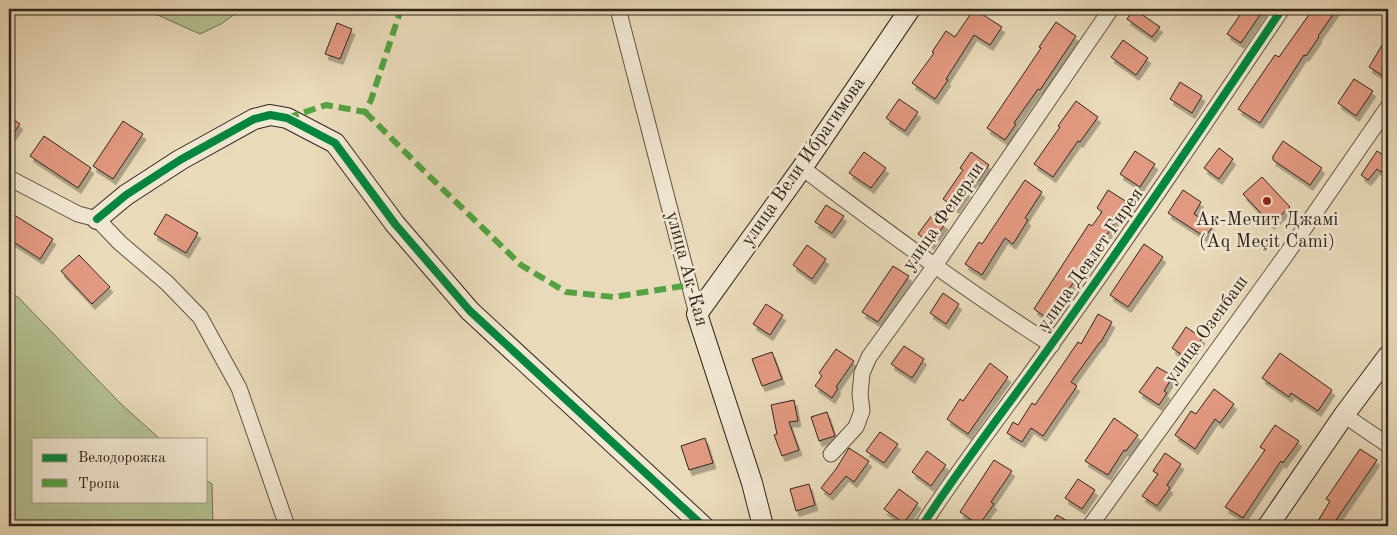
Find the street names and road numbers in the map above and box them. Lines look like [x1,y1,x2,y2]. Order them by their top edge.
street label: улица Вели Ибрагимова [738,74,870,250]
street label: улица Фенерли [900,159,988,275]
street label: улица Девлет Гирея [1035,185,1147,335]
street label: улица Ак-Кая [662,209,710,329]
street label: улица Озенбаш [1162,273,1252,387]

